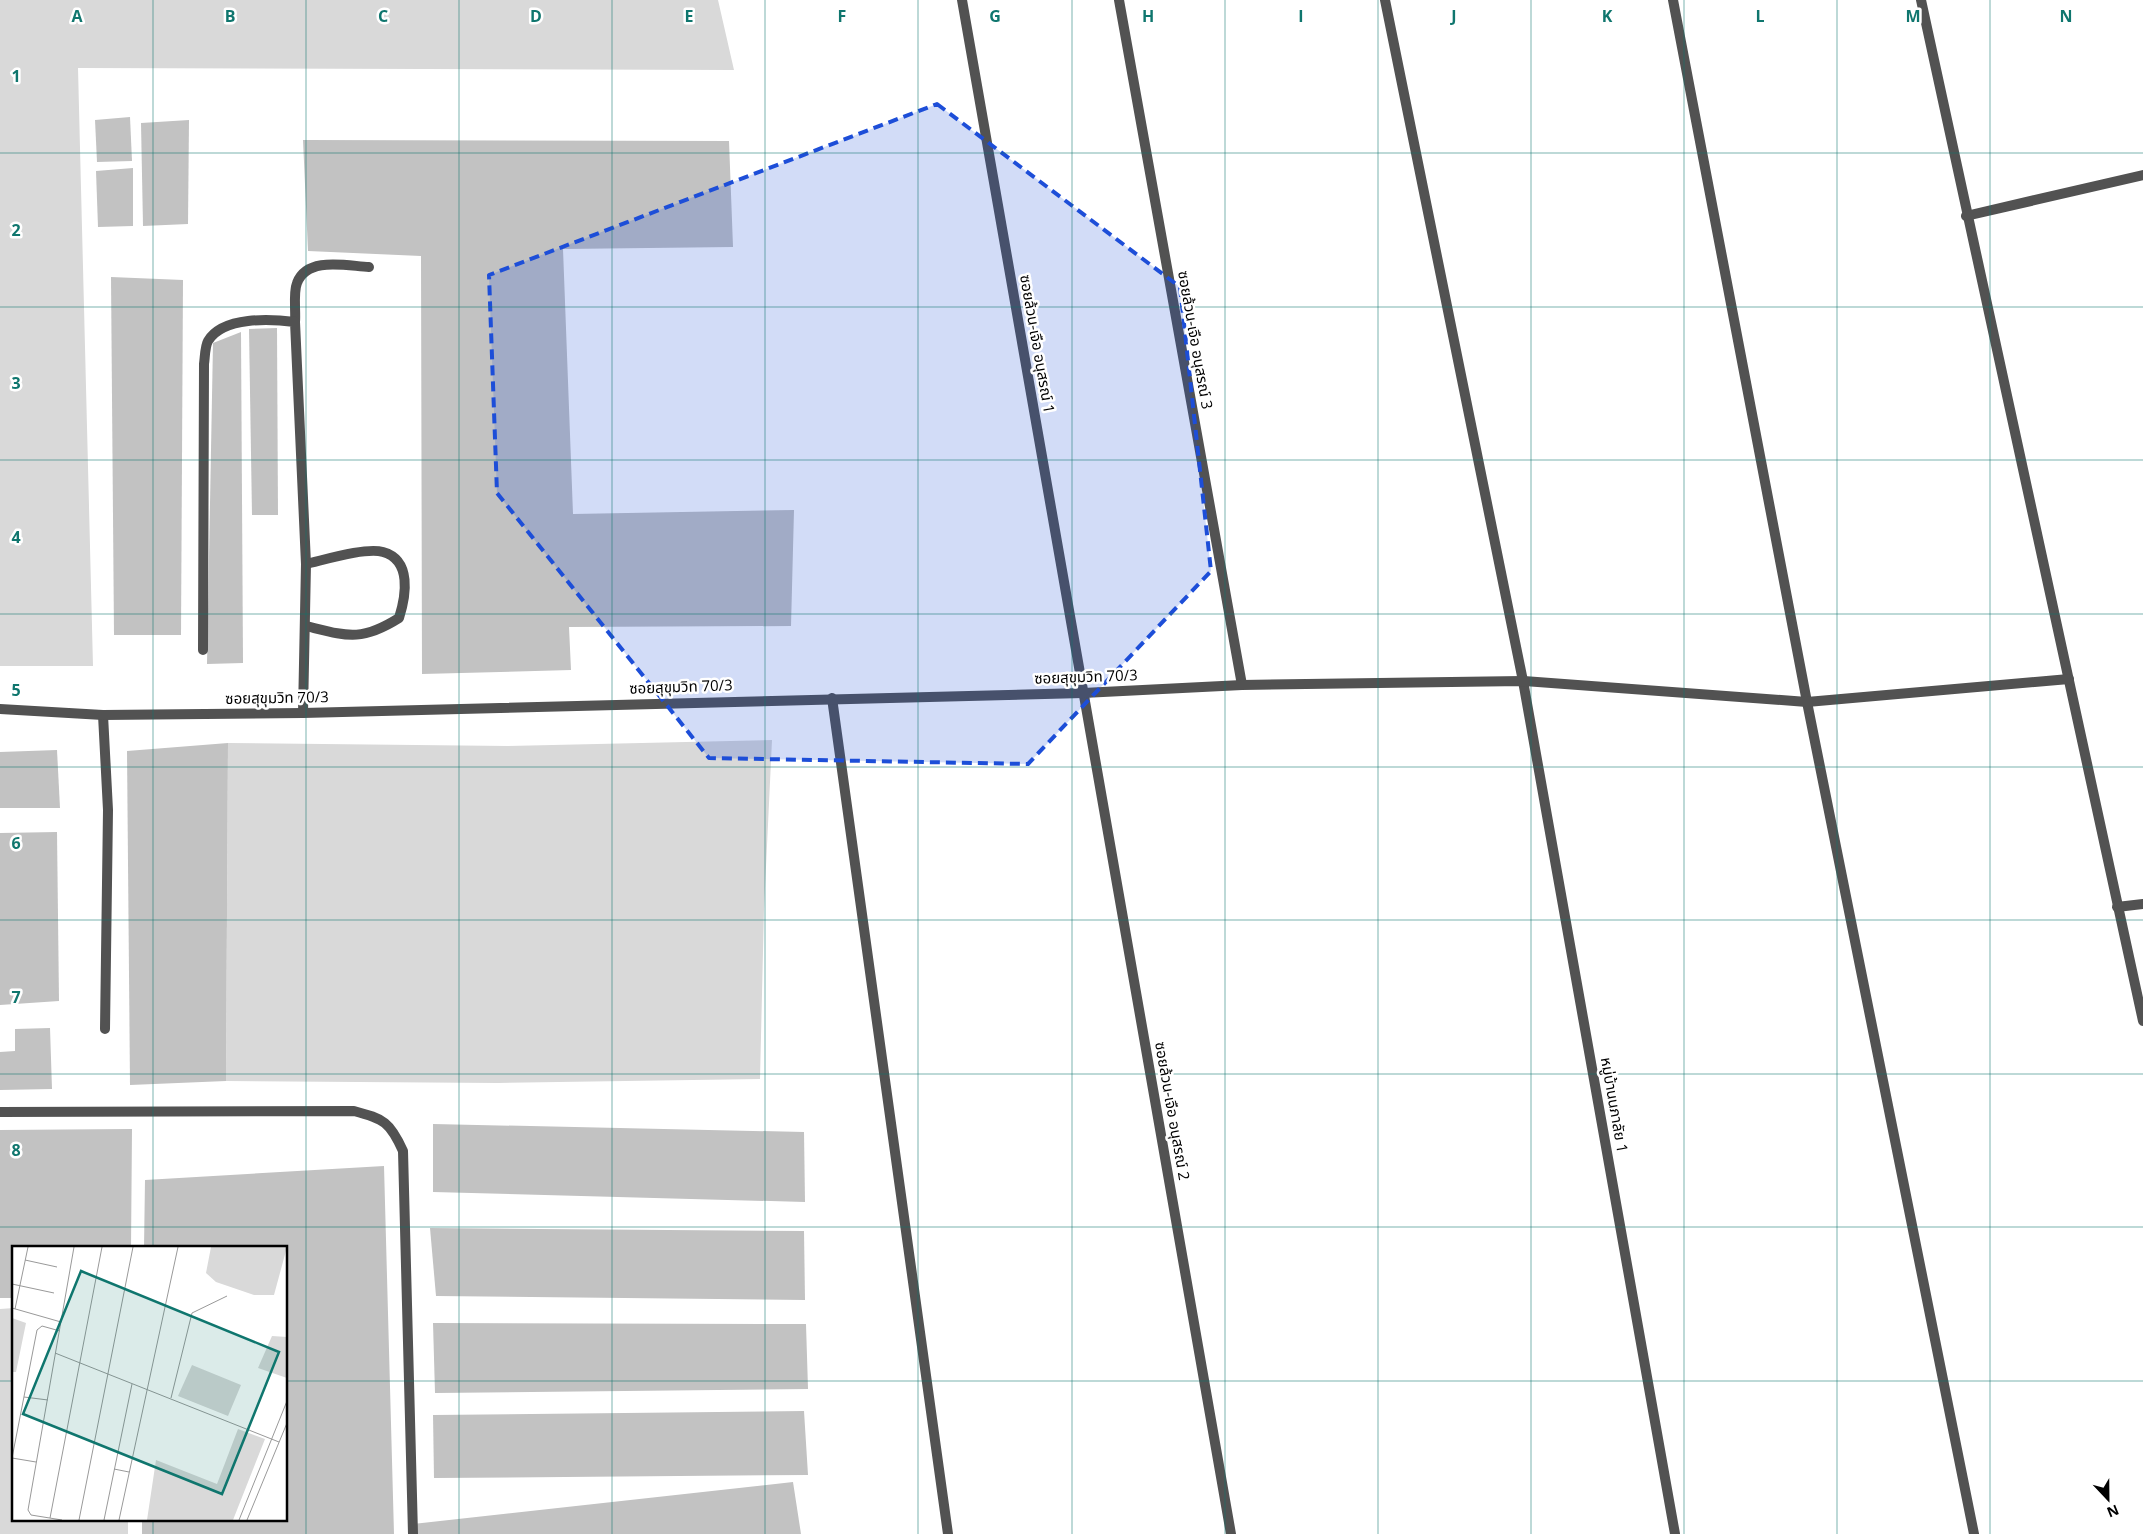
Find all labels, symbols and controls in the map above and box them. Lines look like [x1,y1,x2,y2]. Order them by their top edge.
text: A [71,5,83,27]
text: B [225,5,235,27]
text: C [378,5,388,27]
text: D [530,5,542,27]
text: E [685,5,694,27]
text: F [838,5,846,27]
text: G [989,5,1001,27]
text: H [1142,5,1154,27]
text: I [1298,5,1304,27]
text: J [1449,5,1457,27]
text: K [1602,5,1613,27]
text: L [1755,5,1765,27]
text: M [1905,5,1921,27]
text: N [2059,5,2073,27]
text: 1 [11,65,21,87]
text: 2 [11,219,21,241]
street label: ซอยล้วน-เจือ อนุสรณ์ 3 [1174,269,1218,411]
street label: ซอยล้วน-เจือ อนุสรณ์ 1 [1016,273,1060,415]
text: 3 [11,372,21,394]
text: 4 [11,526,21,548]
street label: ซอยสุขุมวิท 70/3 [1034,664,1138,688]
street label: ซอยสุขุมวิท 70/3 [629,674,733,698]
text: 5 [11,679,21,701]
street label: ซอยสุขุมวิท 70/3 [225,686,329,708]
text: 6 [11,832,21,854]
text: 7 [11,986,21,1008]
street label: ซอยล้วน-เจือ อนุสรณ์ 2 [1151,1040,1195,1182]
street label: หมู่บ้านนภาลัย 1 [1597,1056,1633,1154]
text: 8 [11,1139,21,1161]
inset map [12,1246,288,1522]
north arrow [2083,1474,2133,1524]
text: N [2104,1501,2122,1522]

